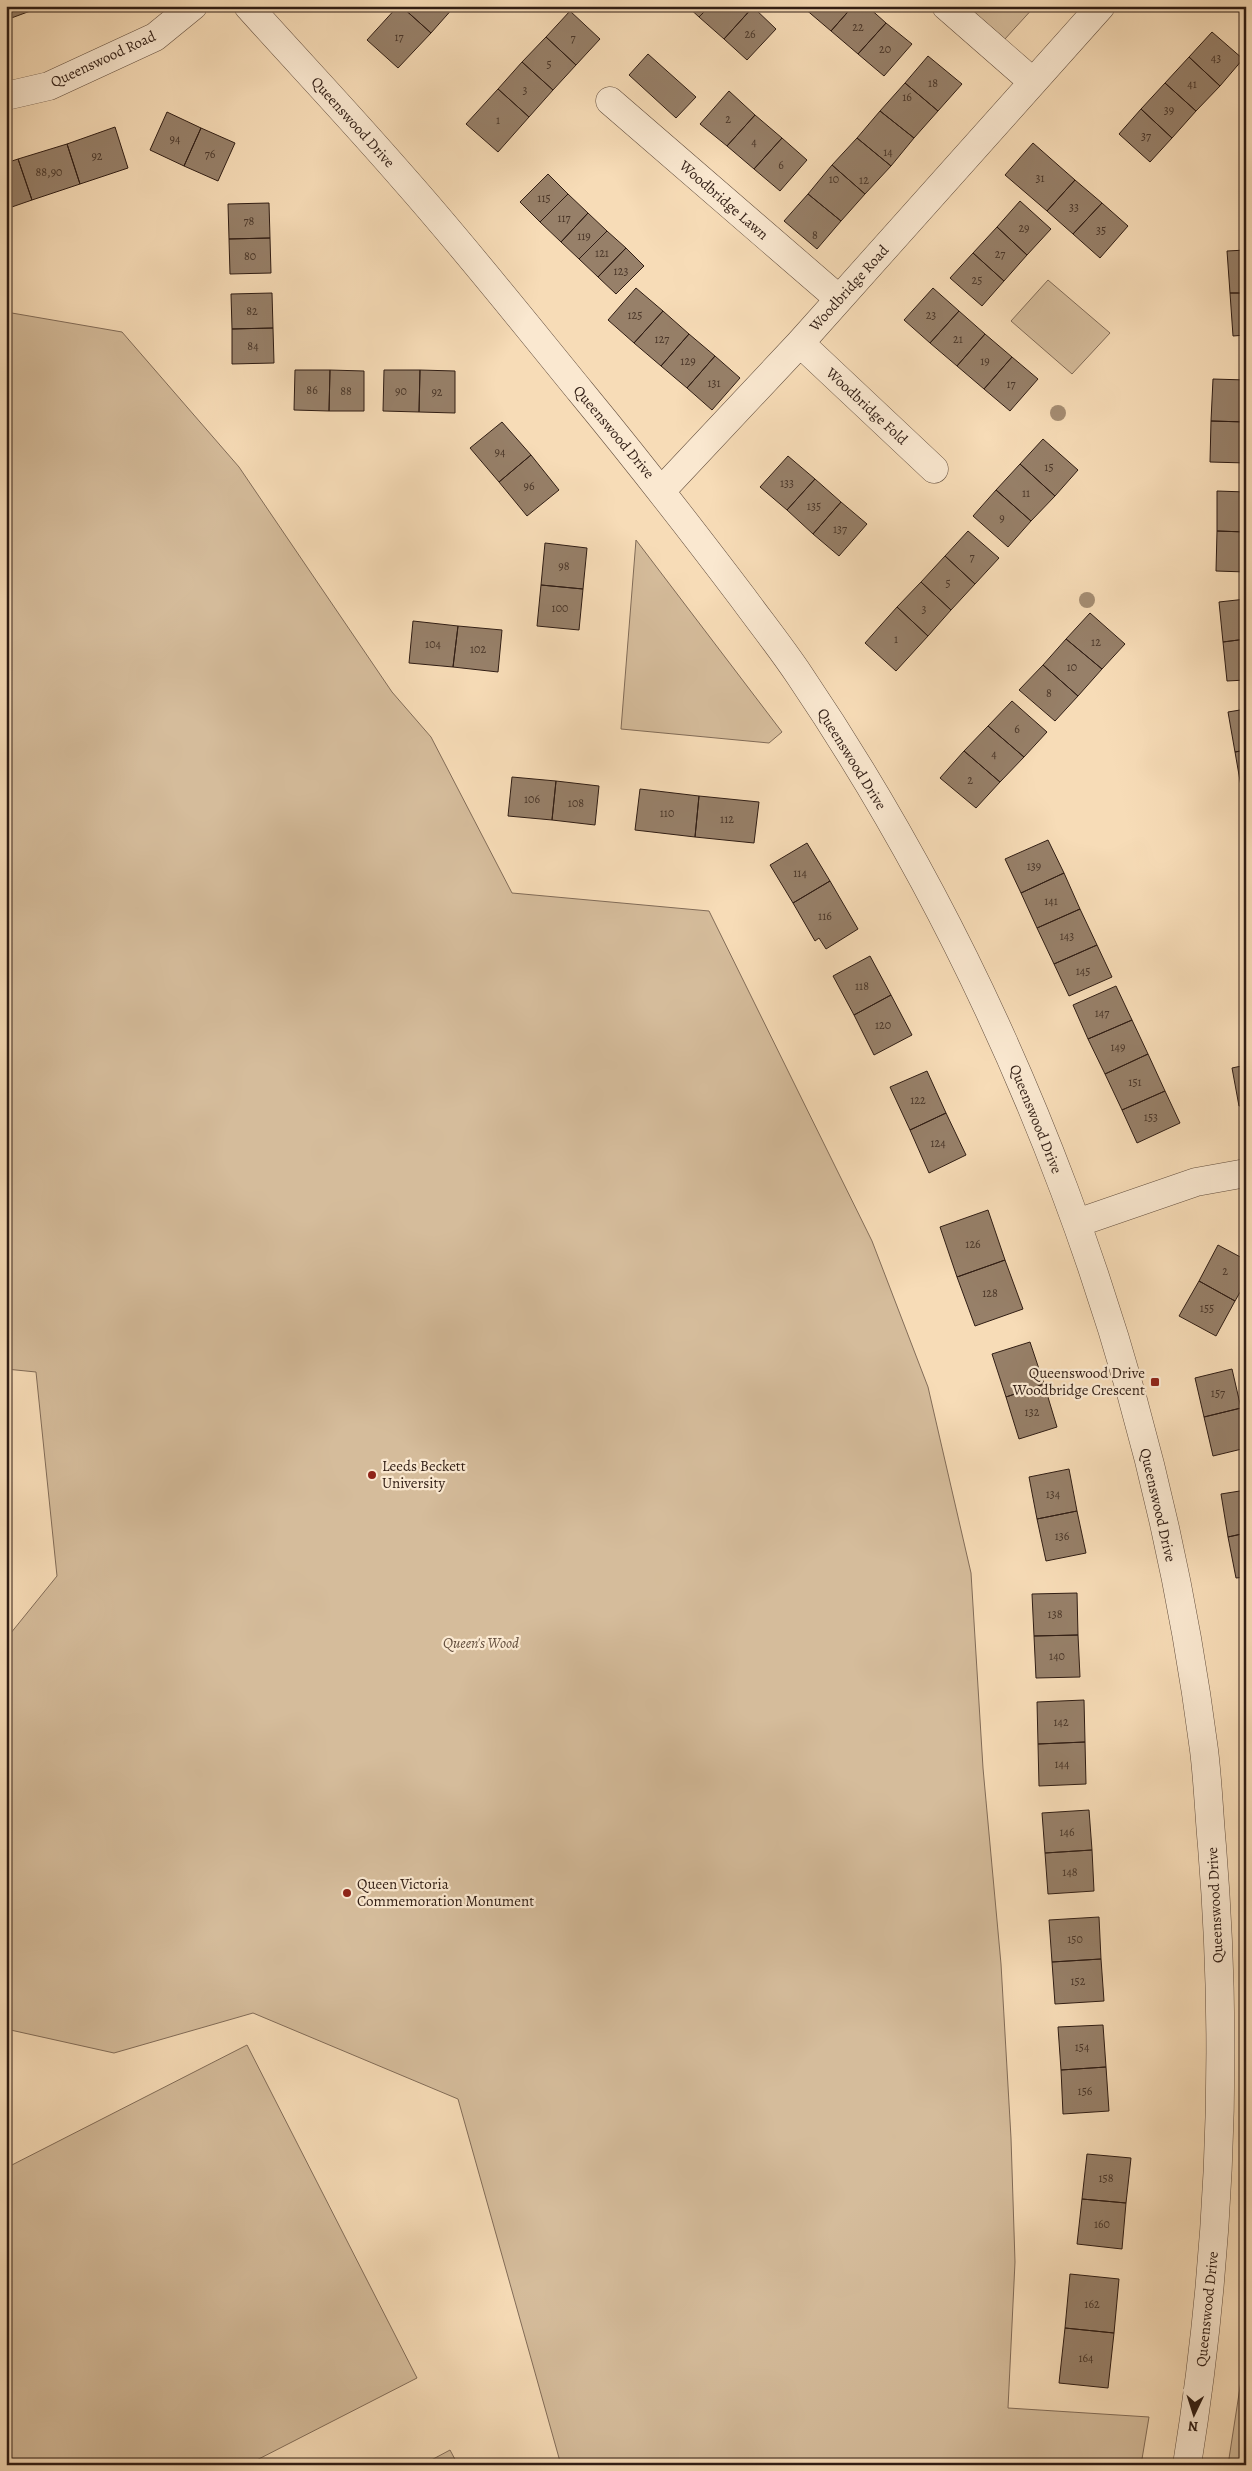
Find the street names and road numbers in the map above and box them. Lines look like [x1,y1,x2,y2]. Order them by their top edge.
street label: Queenswood Road [47,25,160,92]
street label: Queenswood Drive [307,72,400,172]
street label: Woodbridge Lawn [674,155,773,244]
street label: Woodbridge Road [804,240,894,336]
street label: Woodbridge Fold [821,362,913,450]
street label: Queenswood Drive [569,381,659,483]
street label: Queenswood Drive [813,704,891,814]
street label: Queenswood Drive [1005,1061,1067,1177]
street label: Queenswood Drive [1135,1446,1181,1564]
street label: Queenswood Drive [1202,1846,1228,1964]
street label: Queenswood Drive [1191,2250,1223,2368]

